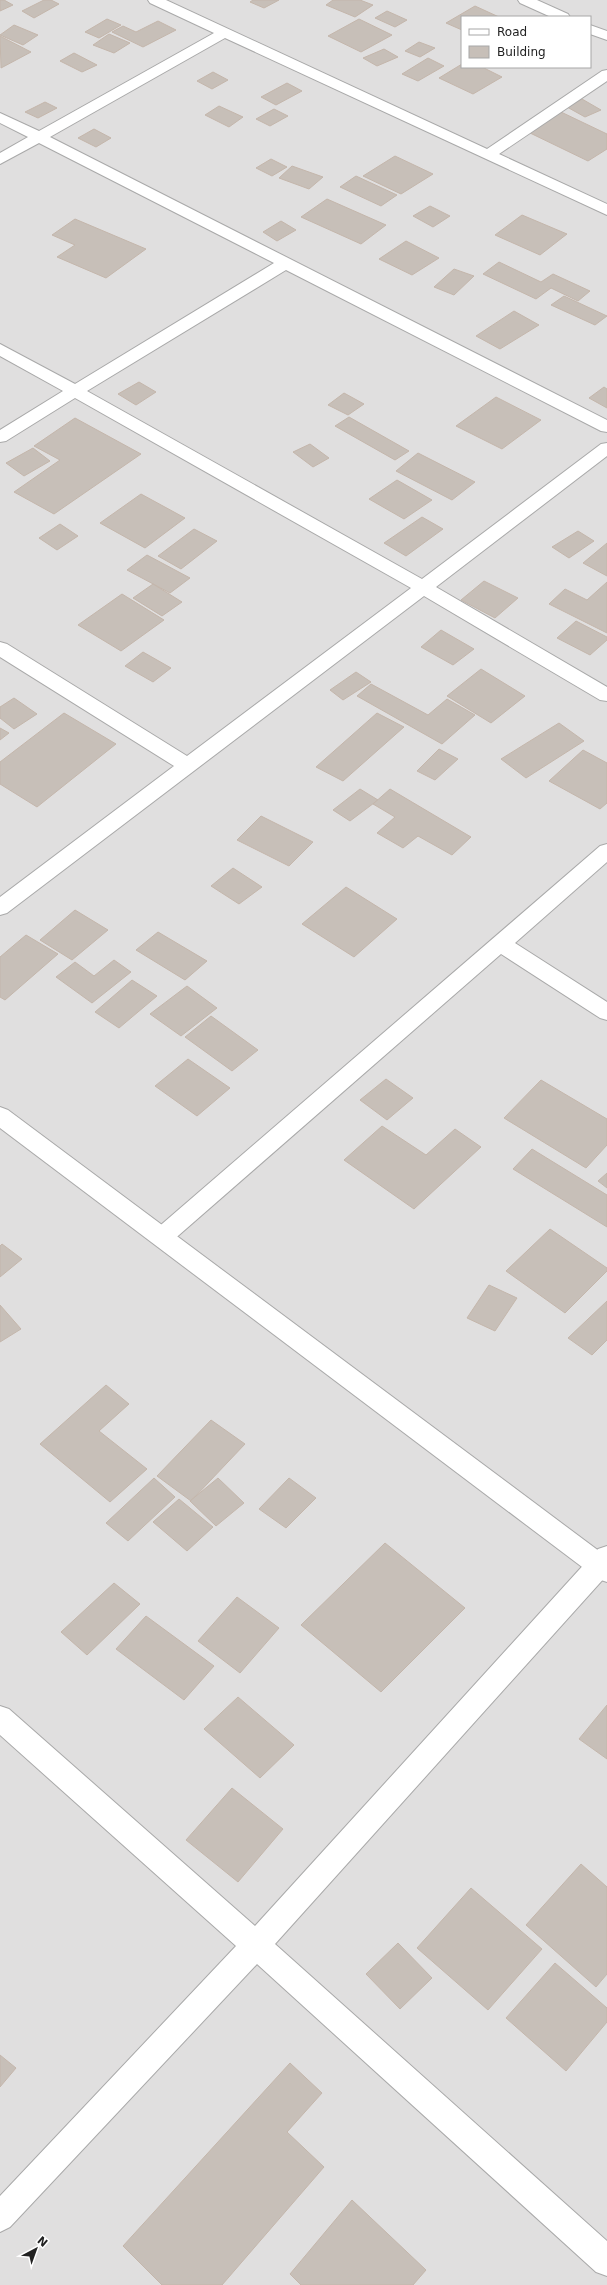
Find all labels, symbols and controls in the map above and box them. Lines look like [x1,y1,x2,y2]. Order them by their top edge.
legend [461,16,591,68]
text: Road [497,25,527,39]
text: Building [497,45,546,59]
north arrow [16,2229,56,2269]
text: N [34,2234,50,2250]

